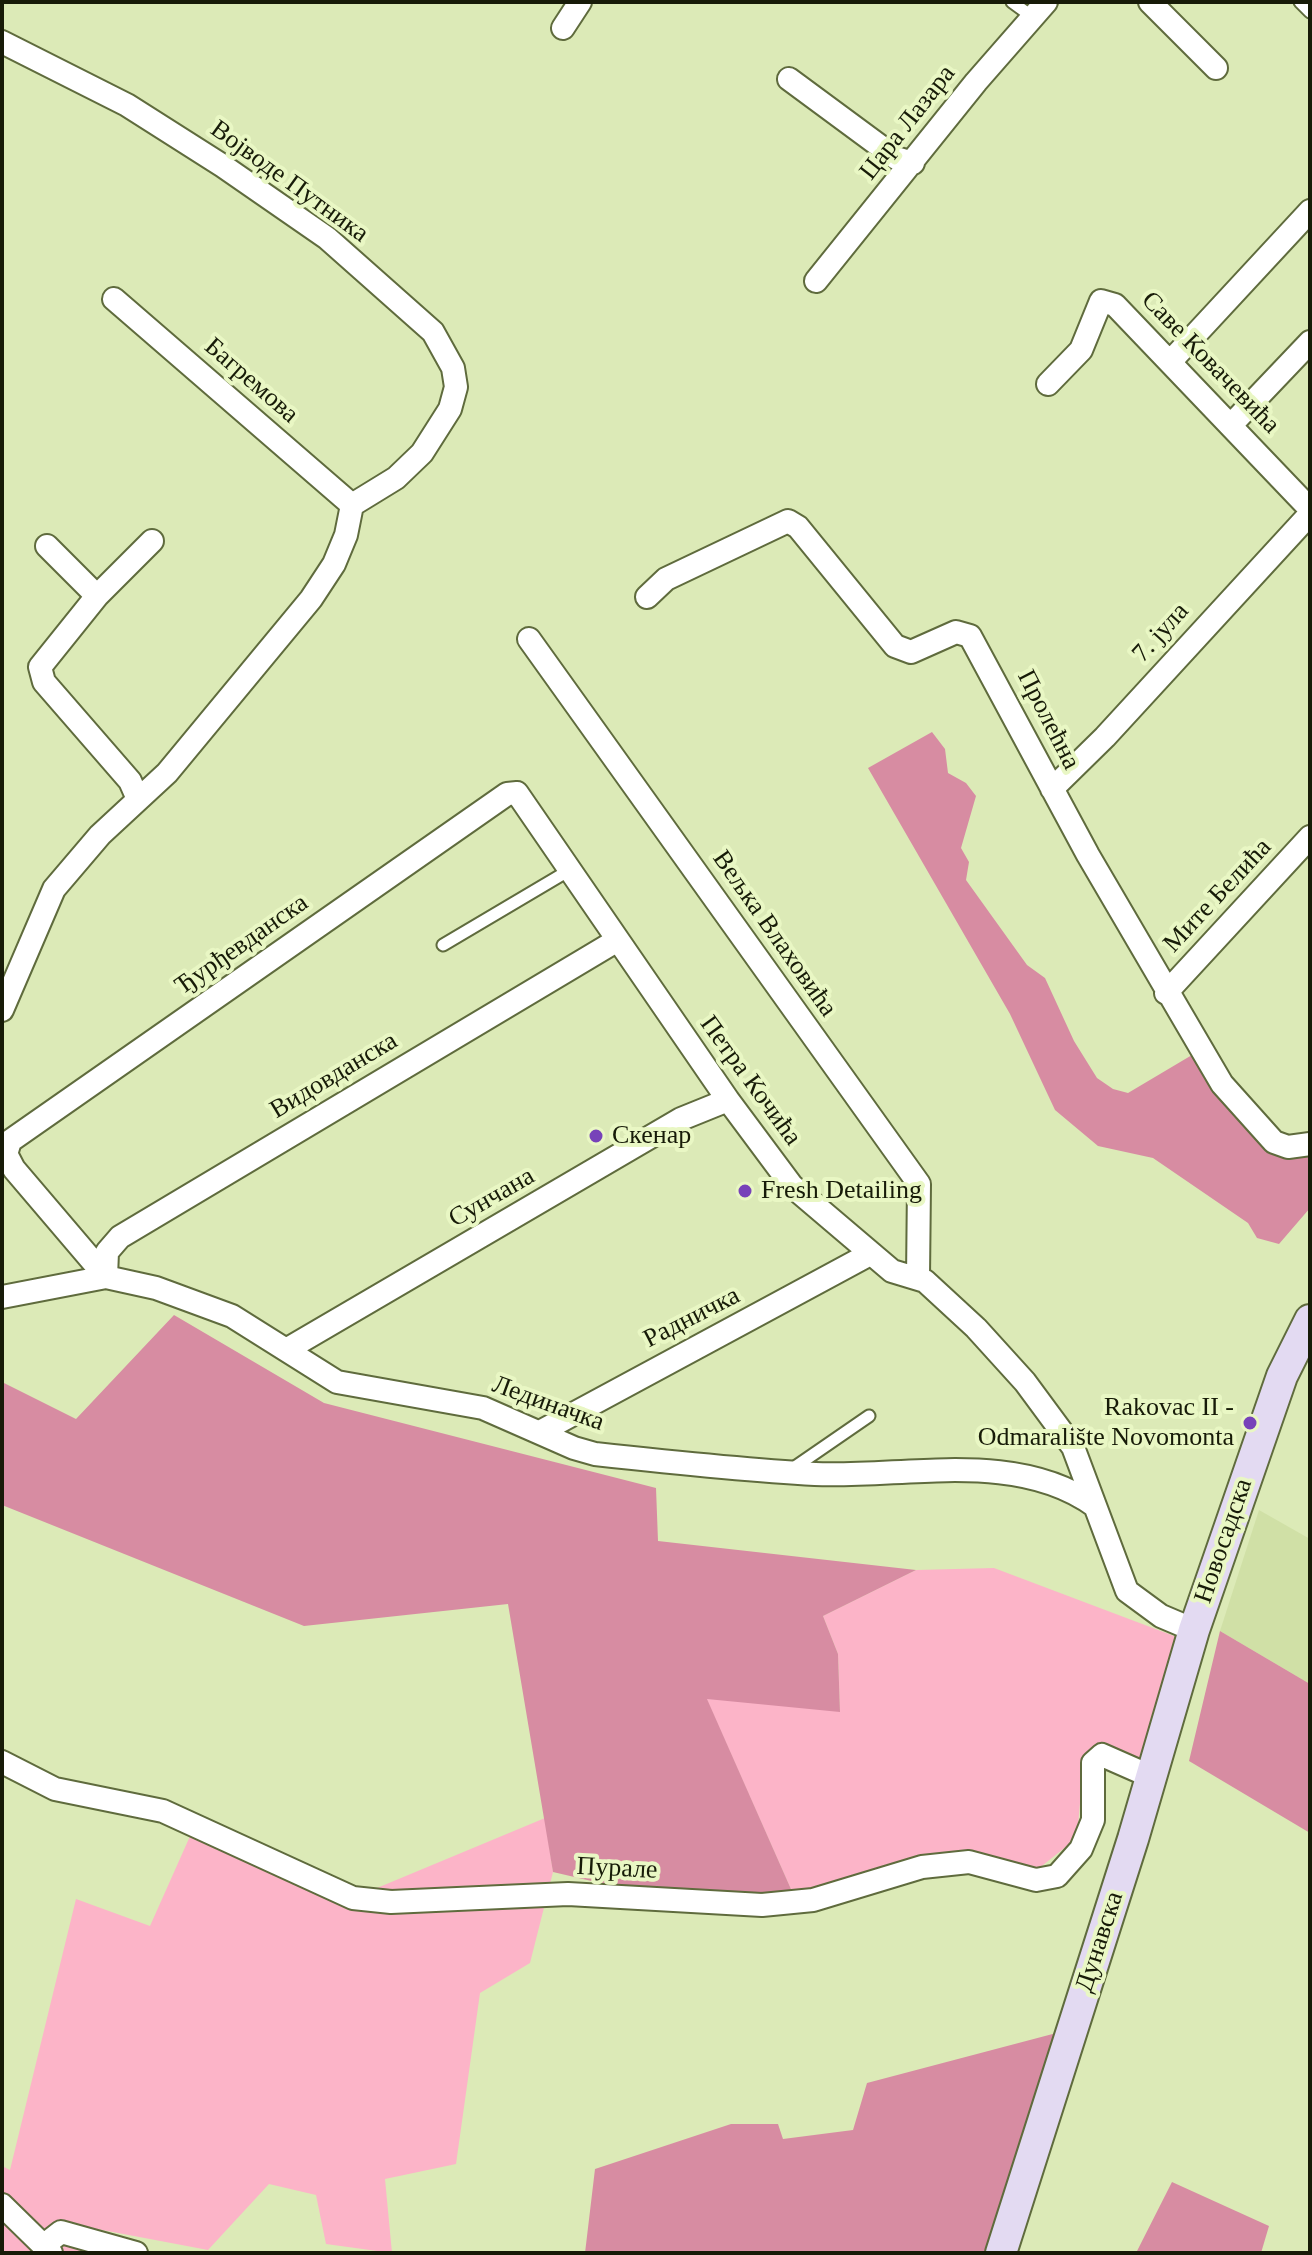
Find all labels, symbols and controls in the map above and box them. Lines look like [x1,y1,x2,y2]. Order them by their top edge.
street label: Цара Лазара [854,59,962,187]
street label: Војводе Путника [204,114,374,250]
street label: Саве Ковачевића [1134,285,1286,441]
street label: Багремова [198,332,304,430]
street label: 7. јула [1126,597,1196,669]
street label: Пролећна [1010,665,1086,775]
street label: Мите Белића [1157,833,1279,959]
street label: Вељка Влаховића [705,845,843,1023]
street label: Ђурђевданска [169,888,315,1002]
street label: Петра Кочића [692,1010,808,1152]
street label: Видовданска [265,1026,403,1126]
place label: Скенар [612,1120,691,1152]
marker: Скенар [587,1127,605,1145]
street label: Сунчана [444,1161,540,1235]
place label: Fresh Detailing [761,1175,922,1207]
marker: Fresh Detailing [736,1182,754,1200]
street label: Радничка [639,1281,745,1355]
street label: Лединачка [488,1369,608,1439]
place label: Rakovac II - Odmaralište Novomonta [978,1392,1234,1454]
marker: Rakovac II - Odmaralište Novomonta [1241,1414,1259,1432]
street label: Новосадска [1188,1475,1260,1607]
street label: Пурале [576,1851,658,1887]
street label: Дунавска [1069,1888,1131,1996]

